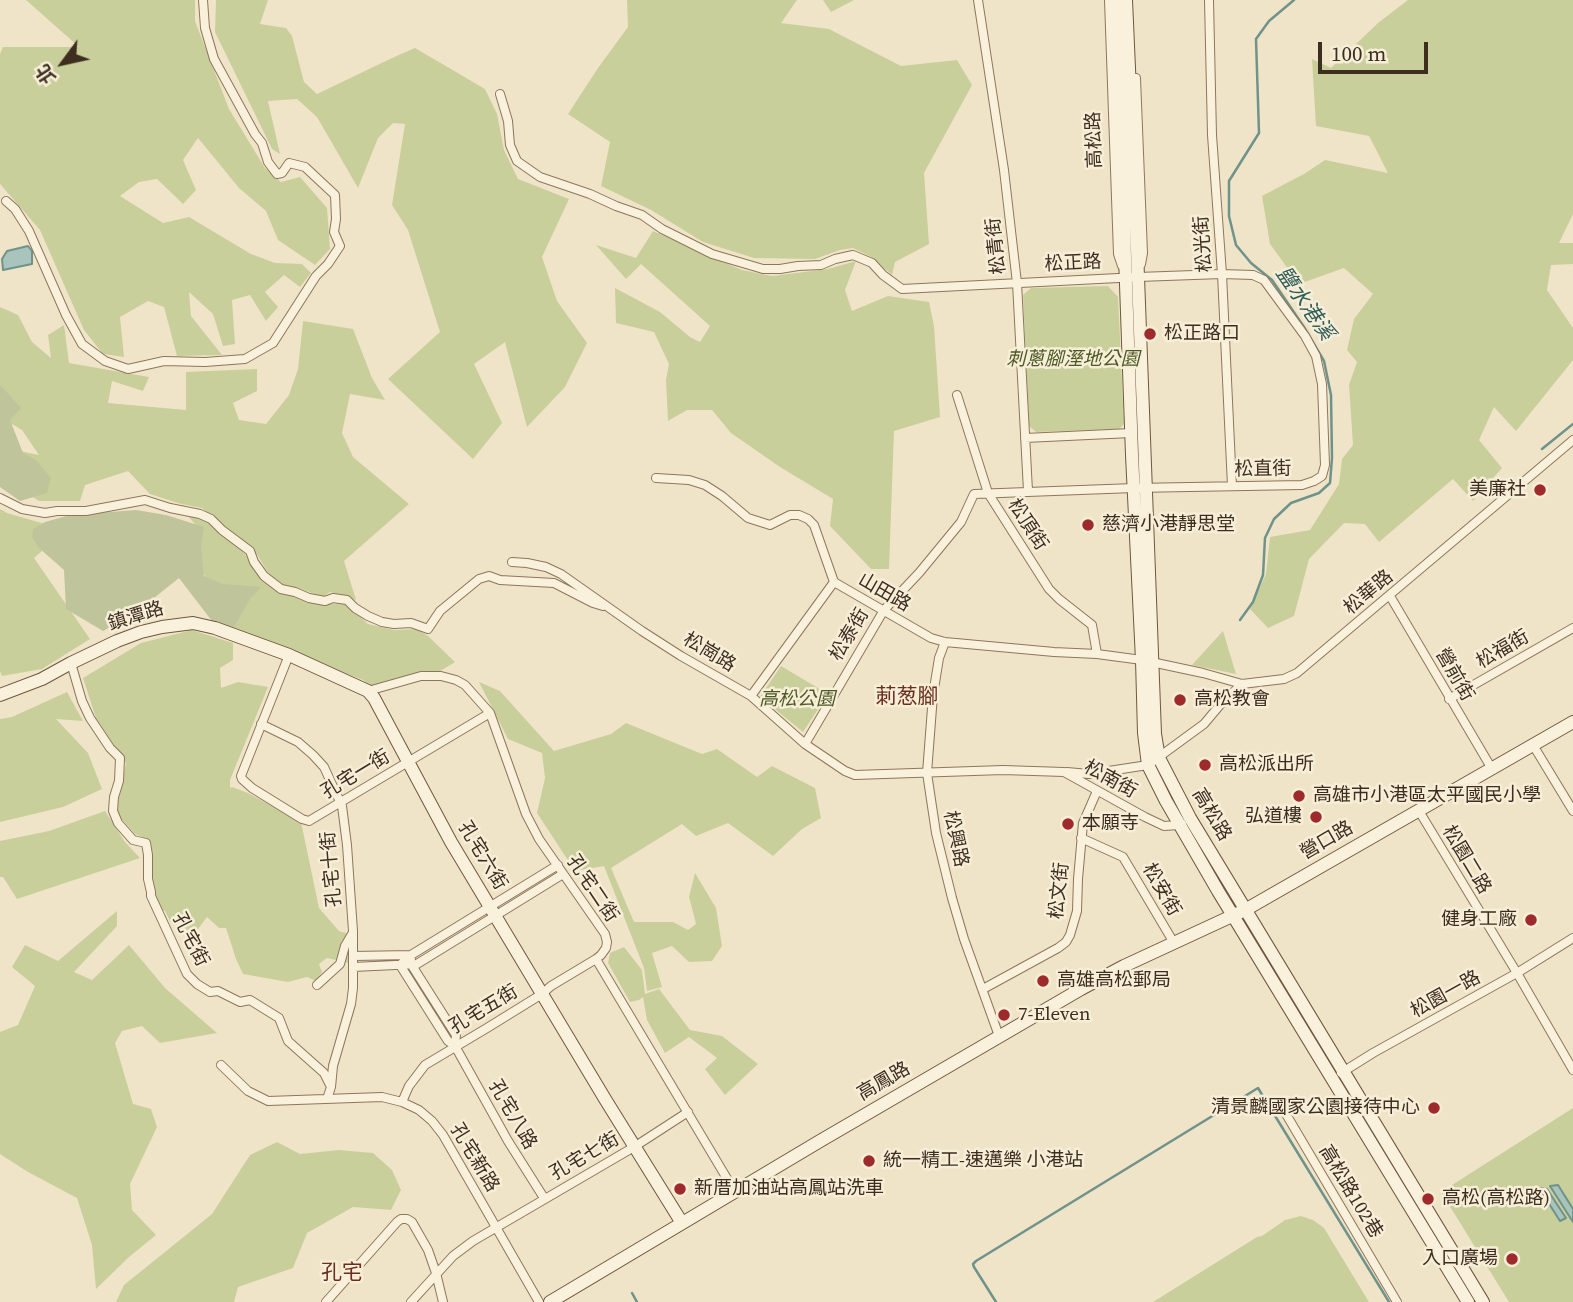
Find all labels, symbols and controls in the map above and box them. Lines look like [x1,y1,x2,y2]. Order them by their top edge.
north arrow [28,28,98,98]
scale bar [1321,28,1431,72]
text: 100 m [1331,39,1386,68]
text: 北 [29,59,61,89]
street label: 高松路 [1083,111,1107,169]
street label: 松光街 [1191,215,1217,273]
street label: 松青街 [983,216,1011,276]
street label: 松正路 [1044,251,1102,277]
water label: 鹽水港溪 [1270,262,1338,346]
place label: 松正路口 [1164,323,1240,345]
marker: 松正路口 [1142,326,1158,342]
park label: 刺蔥腳溼地公園 [1007,349,1139,371]
street label: 松直街 [1234,458,1292,482]
place label: 美廉社 [1469,479,1526,501]
marker: 美廉社 [1532,482,1548,498]
street label: 松頂街 [1002,495,1052,555]
place label: 慈濟小港靜思堂 [1102,514,1235,536]
marker: 慈濟小港靜思堂 [1080,517,1096,533]
street label: 松華路 [1340,566,1398,620]
street label: 山田路 [854,569,914,617]
street label: 鎮潭路 [105,598,167,636]
street label: 松泰街 [826,605,874,665]
street label: 松福街 [1473,626,1533,674]
street label: 松崗路 [679,629,739,677]
street label: 營前街 [1430,645,1478,705]
district label: 莿葱腳 [876,685,938,711]
park label: 高松公園 [759,689,835,711]
place label: 高松教會 [1194,689,1270,711]
marker: 高松教會 [1172,692,1188,708]
street label: 孔宅一街 [318,746,394,804]
place label: 高松派出所 [1219,754,1314,776]
street label: 松南街 [1080,756,1140,804]
marker: 高松派出所 [1197,757,1213,773]
street label: 高松路 [1187,785,1235,845]
place label: 高雄市小港區太平國民小學 [1313,785,1541,807]
marker: 高雄市小港區太平國民小學 [1291,788,1307,804]
place label: 弘道樓 [1245,806,1302,828]
street label: 松興路 [938,809,972,869]
marker: 弘道樓 [1308,809,1324,825]
place label: 本願寺 [1082,813,1139,835]
marker: 本願寺 [1060,816,1076,832]
street label: 營口路 [1297,817,1357,865]
street label: 孔宅六街 [453,818,511,894]
street label: 松園二路 [1437,822,1495,898]
street label: 孔宅十街 [317,830,347,908]
street label: 孔宅二街 [561,851,623,927]
street label: 松安街 [1137,860,1185,920]
street label: 松文街 [1046,861,1074,921]
street label: 孔宅街 [167,909,213,971]
place label: 健身工廠 [1441,909,1517,931]
marker: 健身工廠 [1523,912,1539,928]
street label: 松園一路 [1407,967,1485,1023]
place label: 高雄高松郵局 [1057,970,1171,992]
marker: 高雄高松郵局 [1035,973,1051,989]
street label: 孔宅五街 [446,981,522,1039]
place label: 7-Eleven [1018,1004,1090,1026]
marker: 7-Eleven [996,1007,1012,1023]
street label: 高鳳路 [854,1058,914,1106]
street label: 孔宅八路 [483,1076,541,1154]
place label: 清景麟國家公園接待中心 [1211,1097,1420,1119]
marker: 清景麟國家公園接待中心 [1426,1100,1442,1116]
street label: 孔宅新路 [445,1120,503,1196]
street label: 孔宅七街 [546,1128,624,1186]
street label: 高松路102巷 [1313,1141,1387,1243]
place label: 統一精工-速邁樂 小港站 [883,1150,1083,1172]
marker: 統一精工-速邁樂 小港站 [861,1153,877,1169]
place label: 新厝加油站高鳳站洗車 [694,1178,884,1200]
marker: 新厝加油站高鳳站洗車 [672,1181,688,1197]
place label: 高松(高松路) [1442,1188,1550,1210]
marker: 高松(高松路) [1420,1191,1436,1207]
place label: 入口廣場 [1422,1248,1498,1270]
marker: 入口廣場 [1504,1251,1520,1267]
district label: 孔宅 [321,1261,363,1287]

